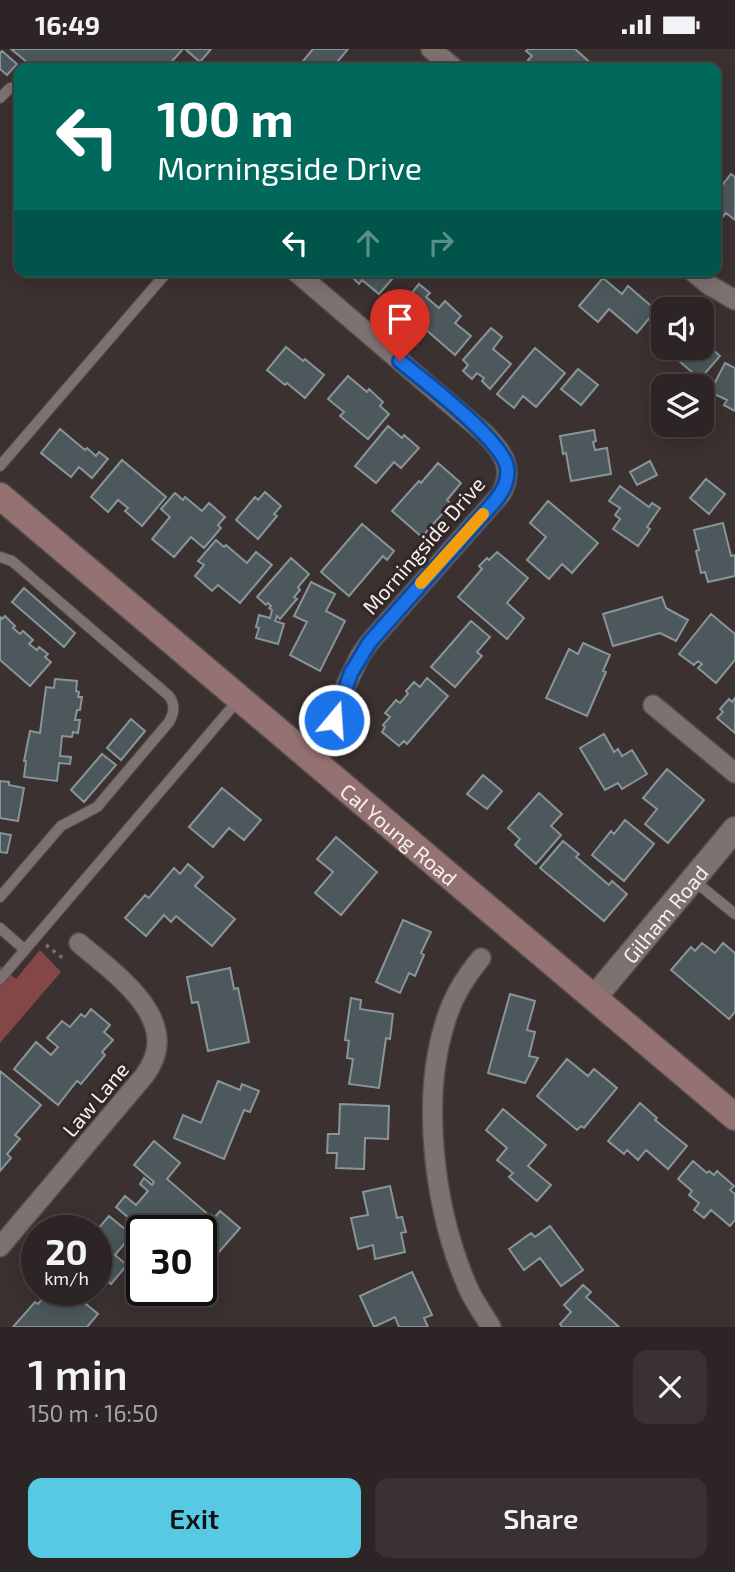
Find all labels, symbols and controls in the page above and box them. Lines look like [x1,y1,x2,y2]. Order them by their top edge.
text: 16:49 [35,9,100,40]
text: 100 m [157,88,294,147]
icon: left [42,91,133,182]
text: Morningside Drive [157,148,422,186]
icon: left [276,224,314,262]
icon: ahead [349,224,387,262]
icon: right [422,224,460,262]
pin [370,289,430,361]
map controls [651,297,714,437]
button: sound [651,297,714,360]
icon: arrive [381,300,419,338]
button: layers [651,374,714,437]
street label: Morningside Drive [357,471,489,619]
position arrow [297,683,371,757]
street label: Cal Young Road [336,777,463,890]
street label: Gilham Road [616,859,712,968]
street label: Law Lane [57,1057,133,1141]
speed limit sign: 30 [126,1215,217,1306]
text: 20 [45,1230,88,1272]
text: km/h [44,1267,89,1289]
text: 1 min [28,1348,128,1398]
button: close [633,1350,707,1424]
text: 150 m · 16:50 [28,1399,158,1427]
button: Exit [28,1478,361,1558]
button: Share [375,1478,707,1558]

